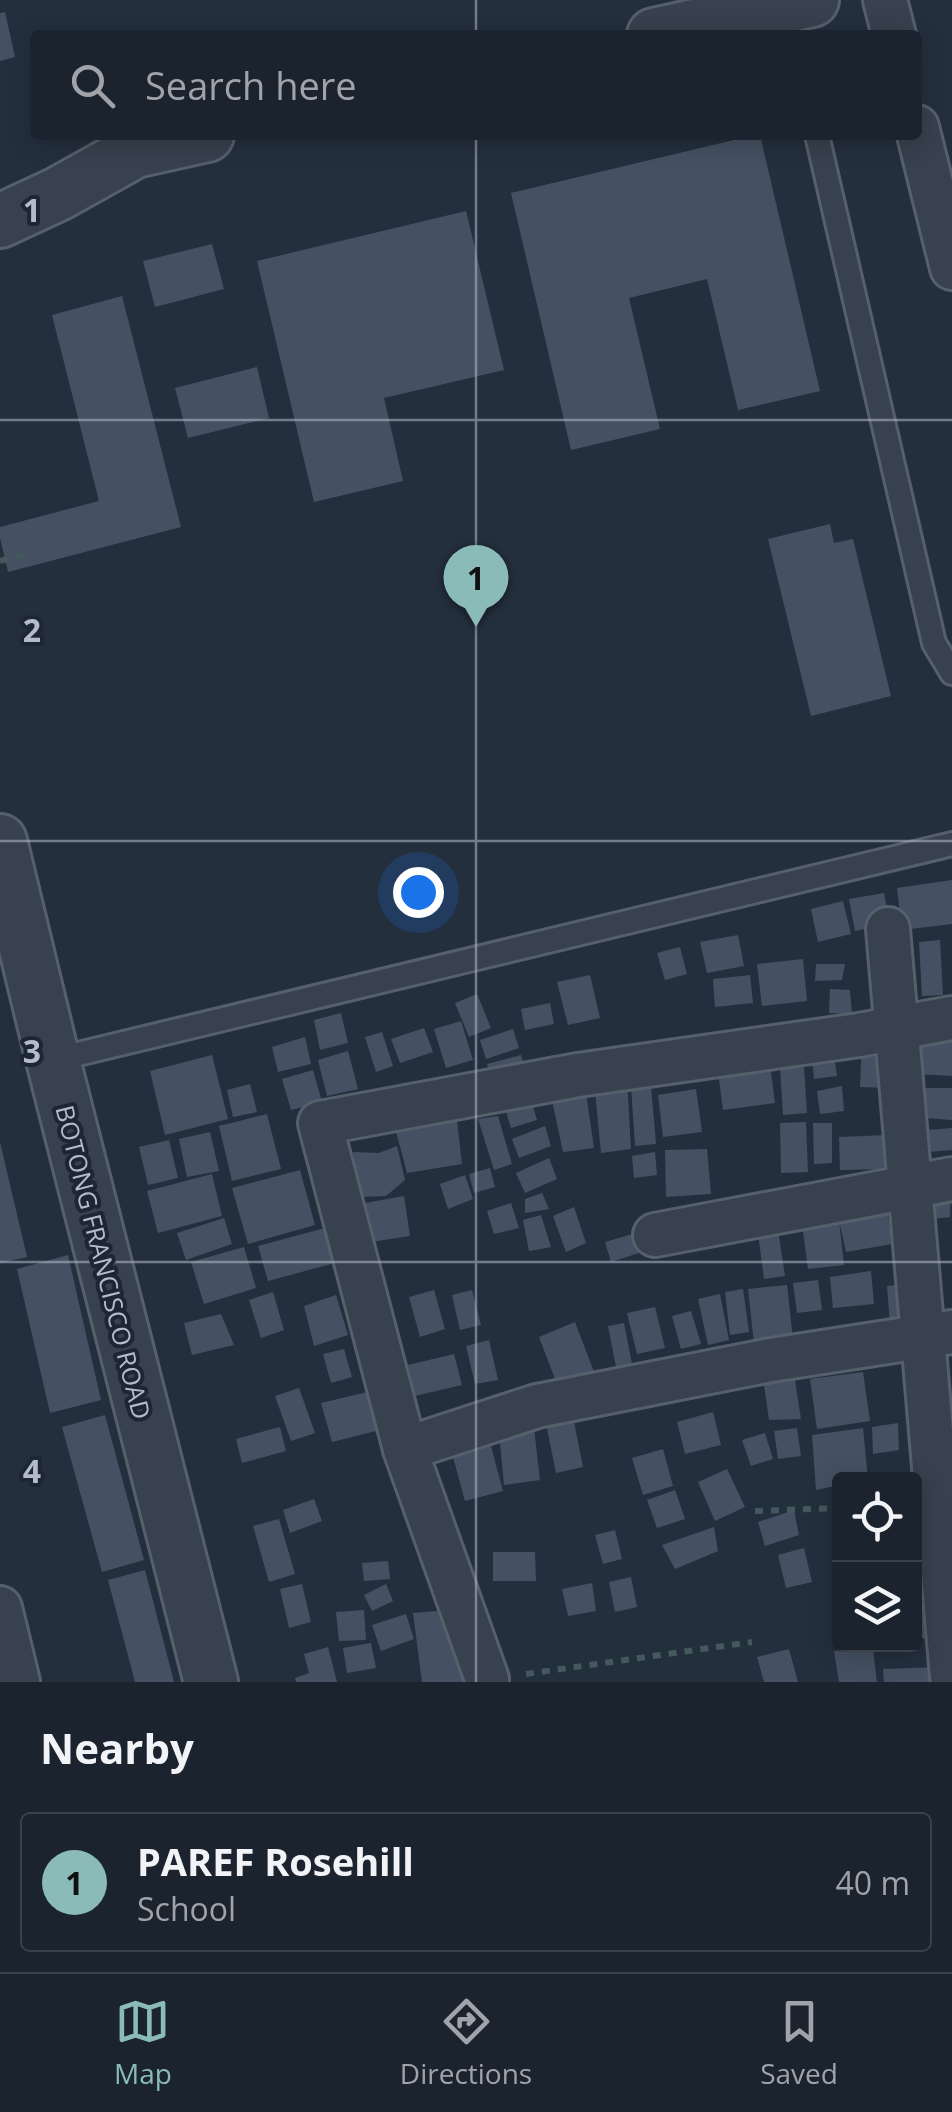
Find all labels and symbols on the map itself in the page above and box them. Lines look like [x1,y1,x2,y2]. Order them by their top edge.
text: 1 [23,188,41,231]
pin: 1 [444,544,508,627]
text: 2 [23,608,41,651]
your location [393,867,444,918]
text: 3 [23,1029,41,1072]
street label: BOTONG FRANCISCO ROAD [49,1102,159,1422]
text: 4 [23,1449,41,1492]

